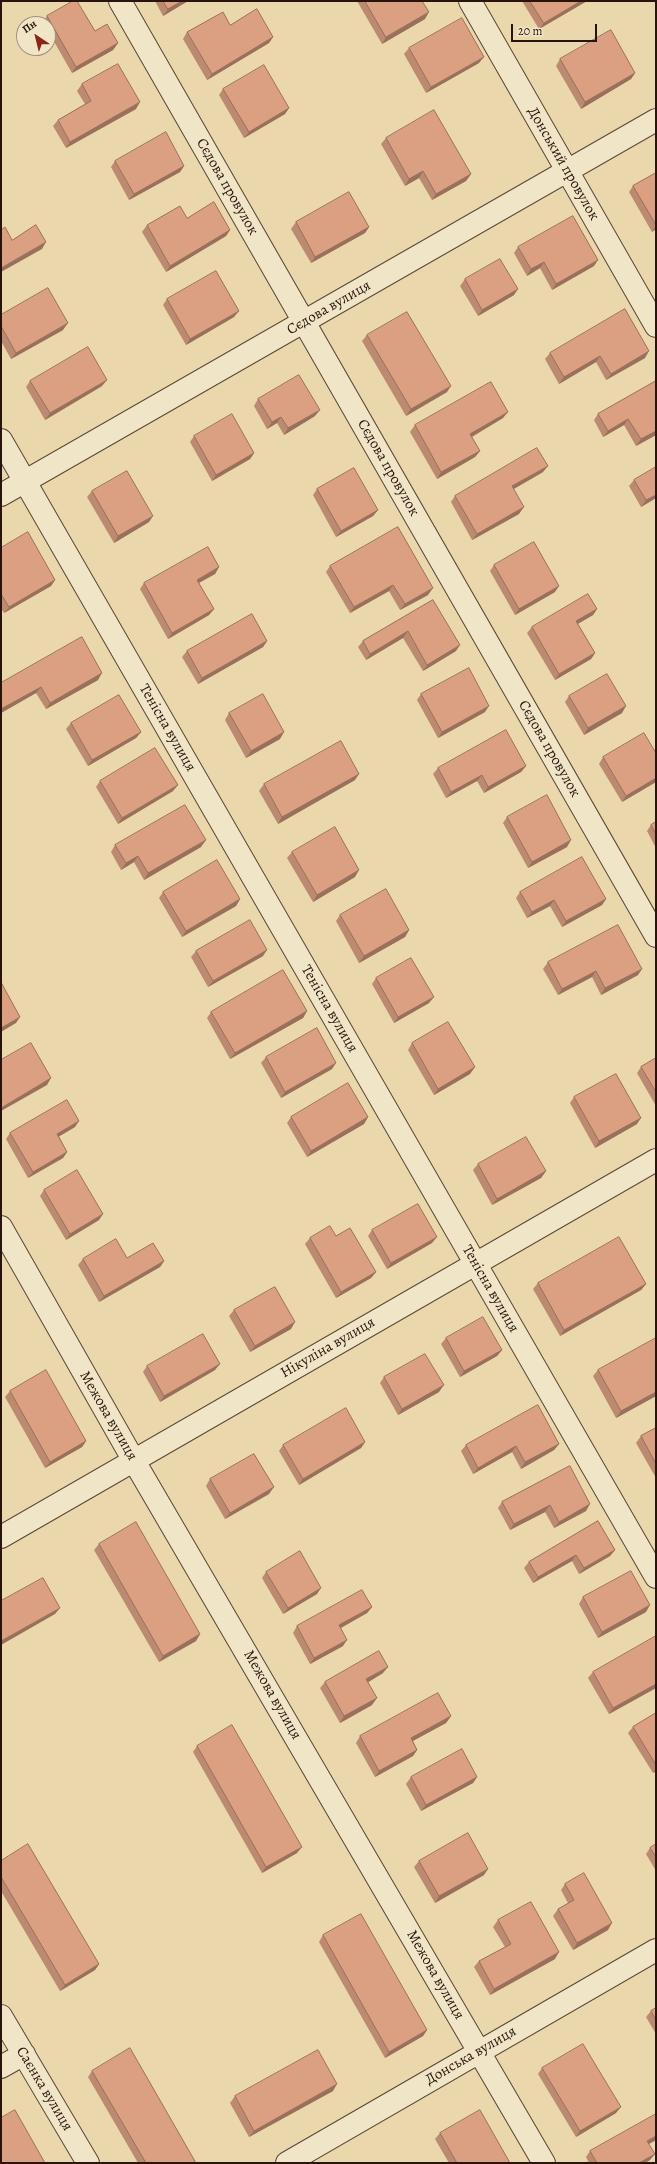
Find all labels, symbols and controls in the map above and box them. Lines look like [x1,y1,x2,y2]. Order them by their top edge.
north arrow [16,16,56,56]
text: Пн [19,16,40,37]
scale bar [513,16,599,42]
text: 20 m [518,23,542,39]
street label: Донський провулок [523,104,603,224]
street label: Сєдова провулок [192,135,262,239]
street label: Сєдова вулиця [284,277,374,339]
street label: Сєдова провулок [353,416,423,520]
street label: Тенісна вулиця [135,681,199,775]
street label: Сєдова провулок [514,697,584,801]
street label: Тенісна вулиця [297,962,361,1056]
street label: Тенісна вулиця [458,1242,522,1336]
street label: Нікуліна вулиця [278,1314,378,1382]
street label: Межова вулиця [75,1368,141,1464]
street label: Межова вулиця [239,1647,305,1743]
street label: Межова вулиця [402,1927,468,2023]
street label: Донська вулиця [422,2023,520,2089]
street label: Саєнка вулиця [12,2044,76,2134]

